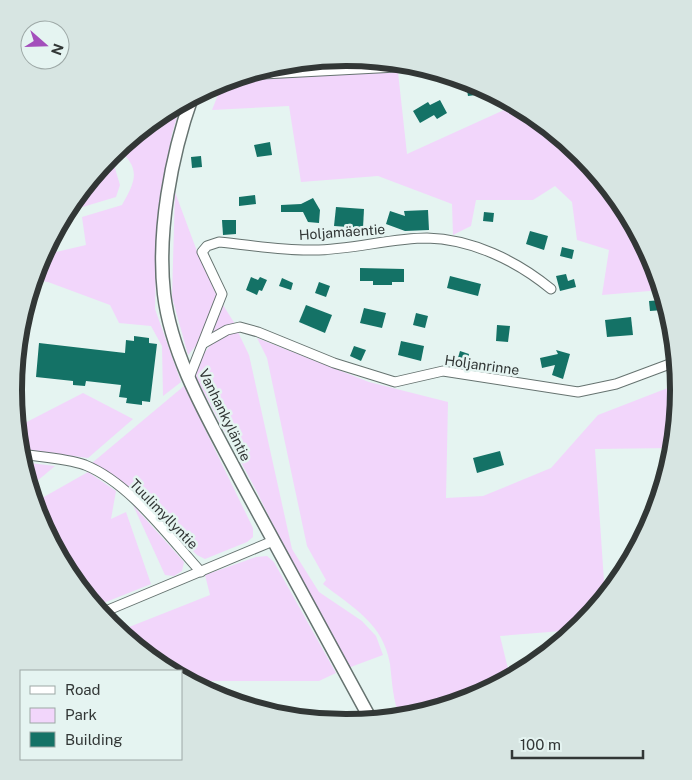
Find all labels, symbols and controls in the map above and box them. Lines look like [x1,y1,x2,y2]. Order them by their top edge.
north arrow [20,20,70,70]
text: N [48,42,67,57]
street label: Holjamäentie [298,221,386,243]
street label: Holjanrinne [444,352,521,378]
street label: Vanhankyläntie [196,366,254,464]
street label: Tuulimyllyntie [127,476,201,552]
legend [20,670,182,760]
text: Road [65,681,101,698]
text: Park [65,706,97,723]
scale bar [512,728,643,760]
text: Building [65,731,123,748]
text: 100 m [520,736,561,753]

